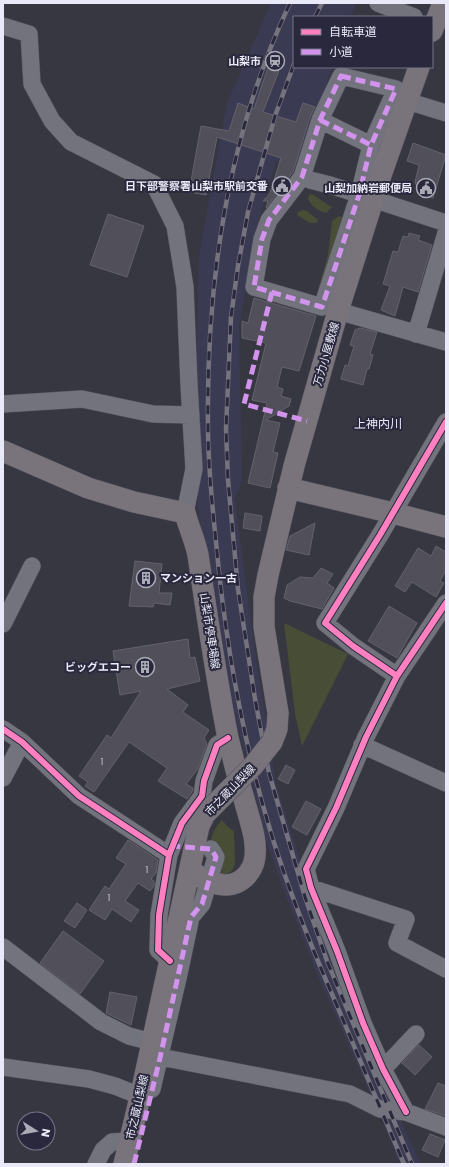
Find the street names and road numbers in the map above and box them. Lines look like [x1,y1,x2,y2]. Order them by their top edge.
street label: 万力小屋敷線 [309,320,343,388]
street label: 山梨市停車場線 [196,592,224,670]
street label: 市之蔵山梨線 [201,761,259,819]
street label: 市之蔵山梨線 [122,1073,152,1141]

